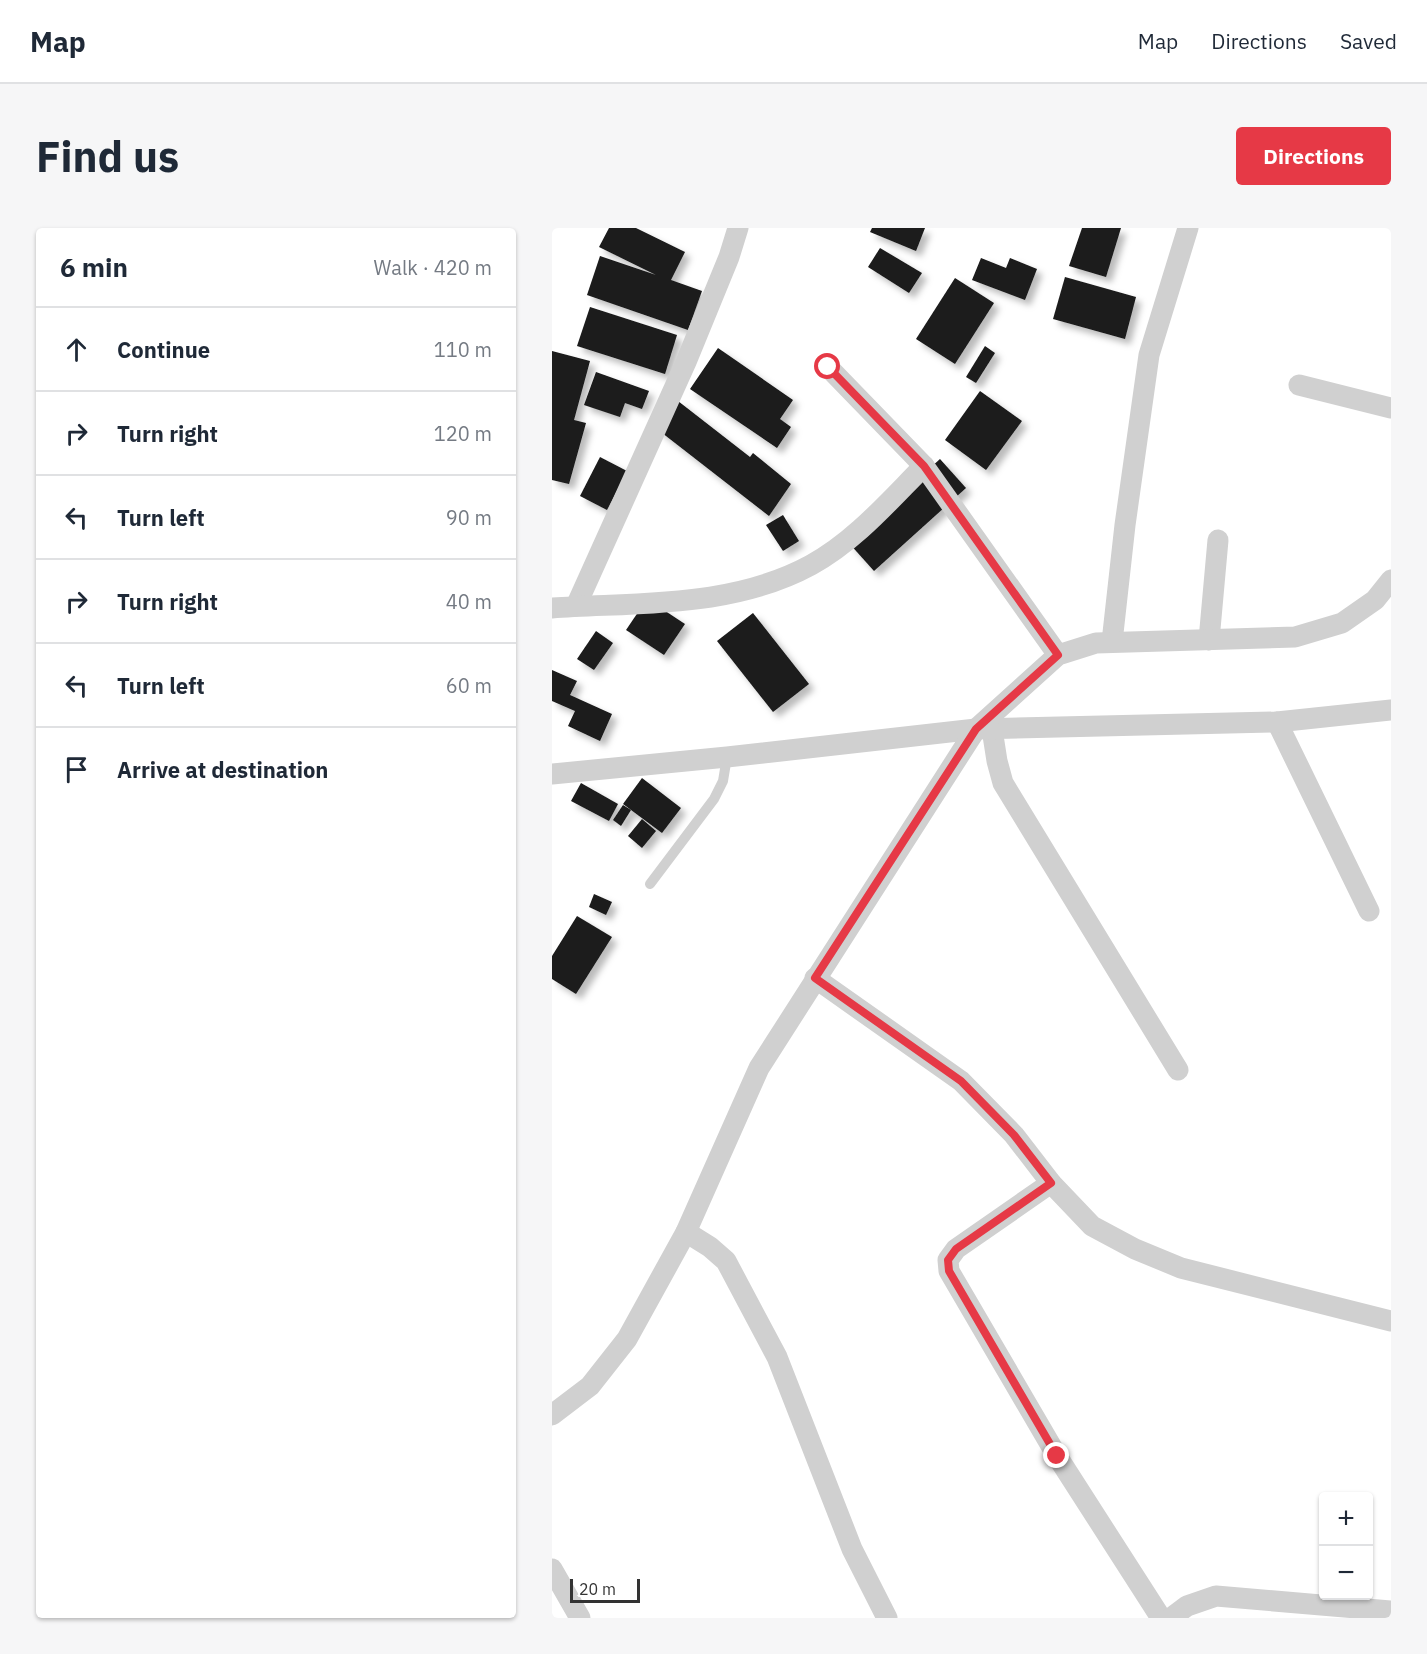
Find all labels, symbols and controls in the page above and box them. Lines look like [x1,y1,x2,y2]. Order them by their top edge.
text: Map [30,23,86,60]
text: Map [1138,27,1178,55]
text: Directions [1211,27,1307,55]
text: Saved [1340,27,1397,55]
button: Directions [1236,127,1391,185]
text: Find us [36,129,179,184]
text: 6 min [60,250,128,284]
text: Walk · 420 m [374,254,492,281]
icon: ahead [60,333,93,366]
text: Continue [117,335,210,364]
text: 110 m [434,336,492,363]
route start [814,353,840,379]
icon: right [60,417,93,450]
text: Turn right [117,419,218,448]
text: 120 m [434,420,492,447]
icon: left [60,501,93,534]
text: Turn left [117,503,205,532]
text: 90 m [446,504,492,531]
icon: right [60,585,93,618]
text: Turn right [117,587,218,616]
text: 40 m [446,588,492,615]
icon: left [60,669,93,702]
text: Turn left [117,671,205,700]
text: 60 m [446,672,492,699]
icon: arrive [60,753,93,786]
text: Arrive at destination [117,755,328,784]
route end [1043,1442,1069,1468]
map controls [1319,1492,1373,1600]
button: + [1319,1492,1373,1546]
button: − [1319,1546,1373,1600]
scale bar [570,1576,640,1604]
text: 20 m [579,1579,616,1599]

